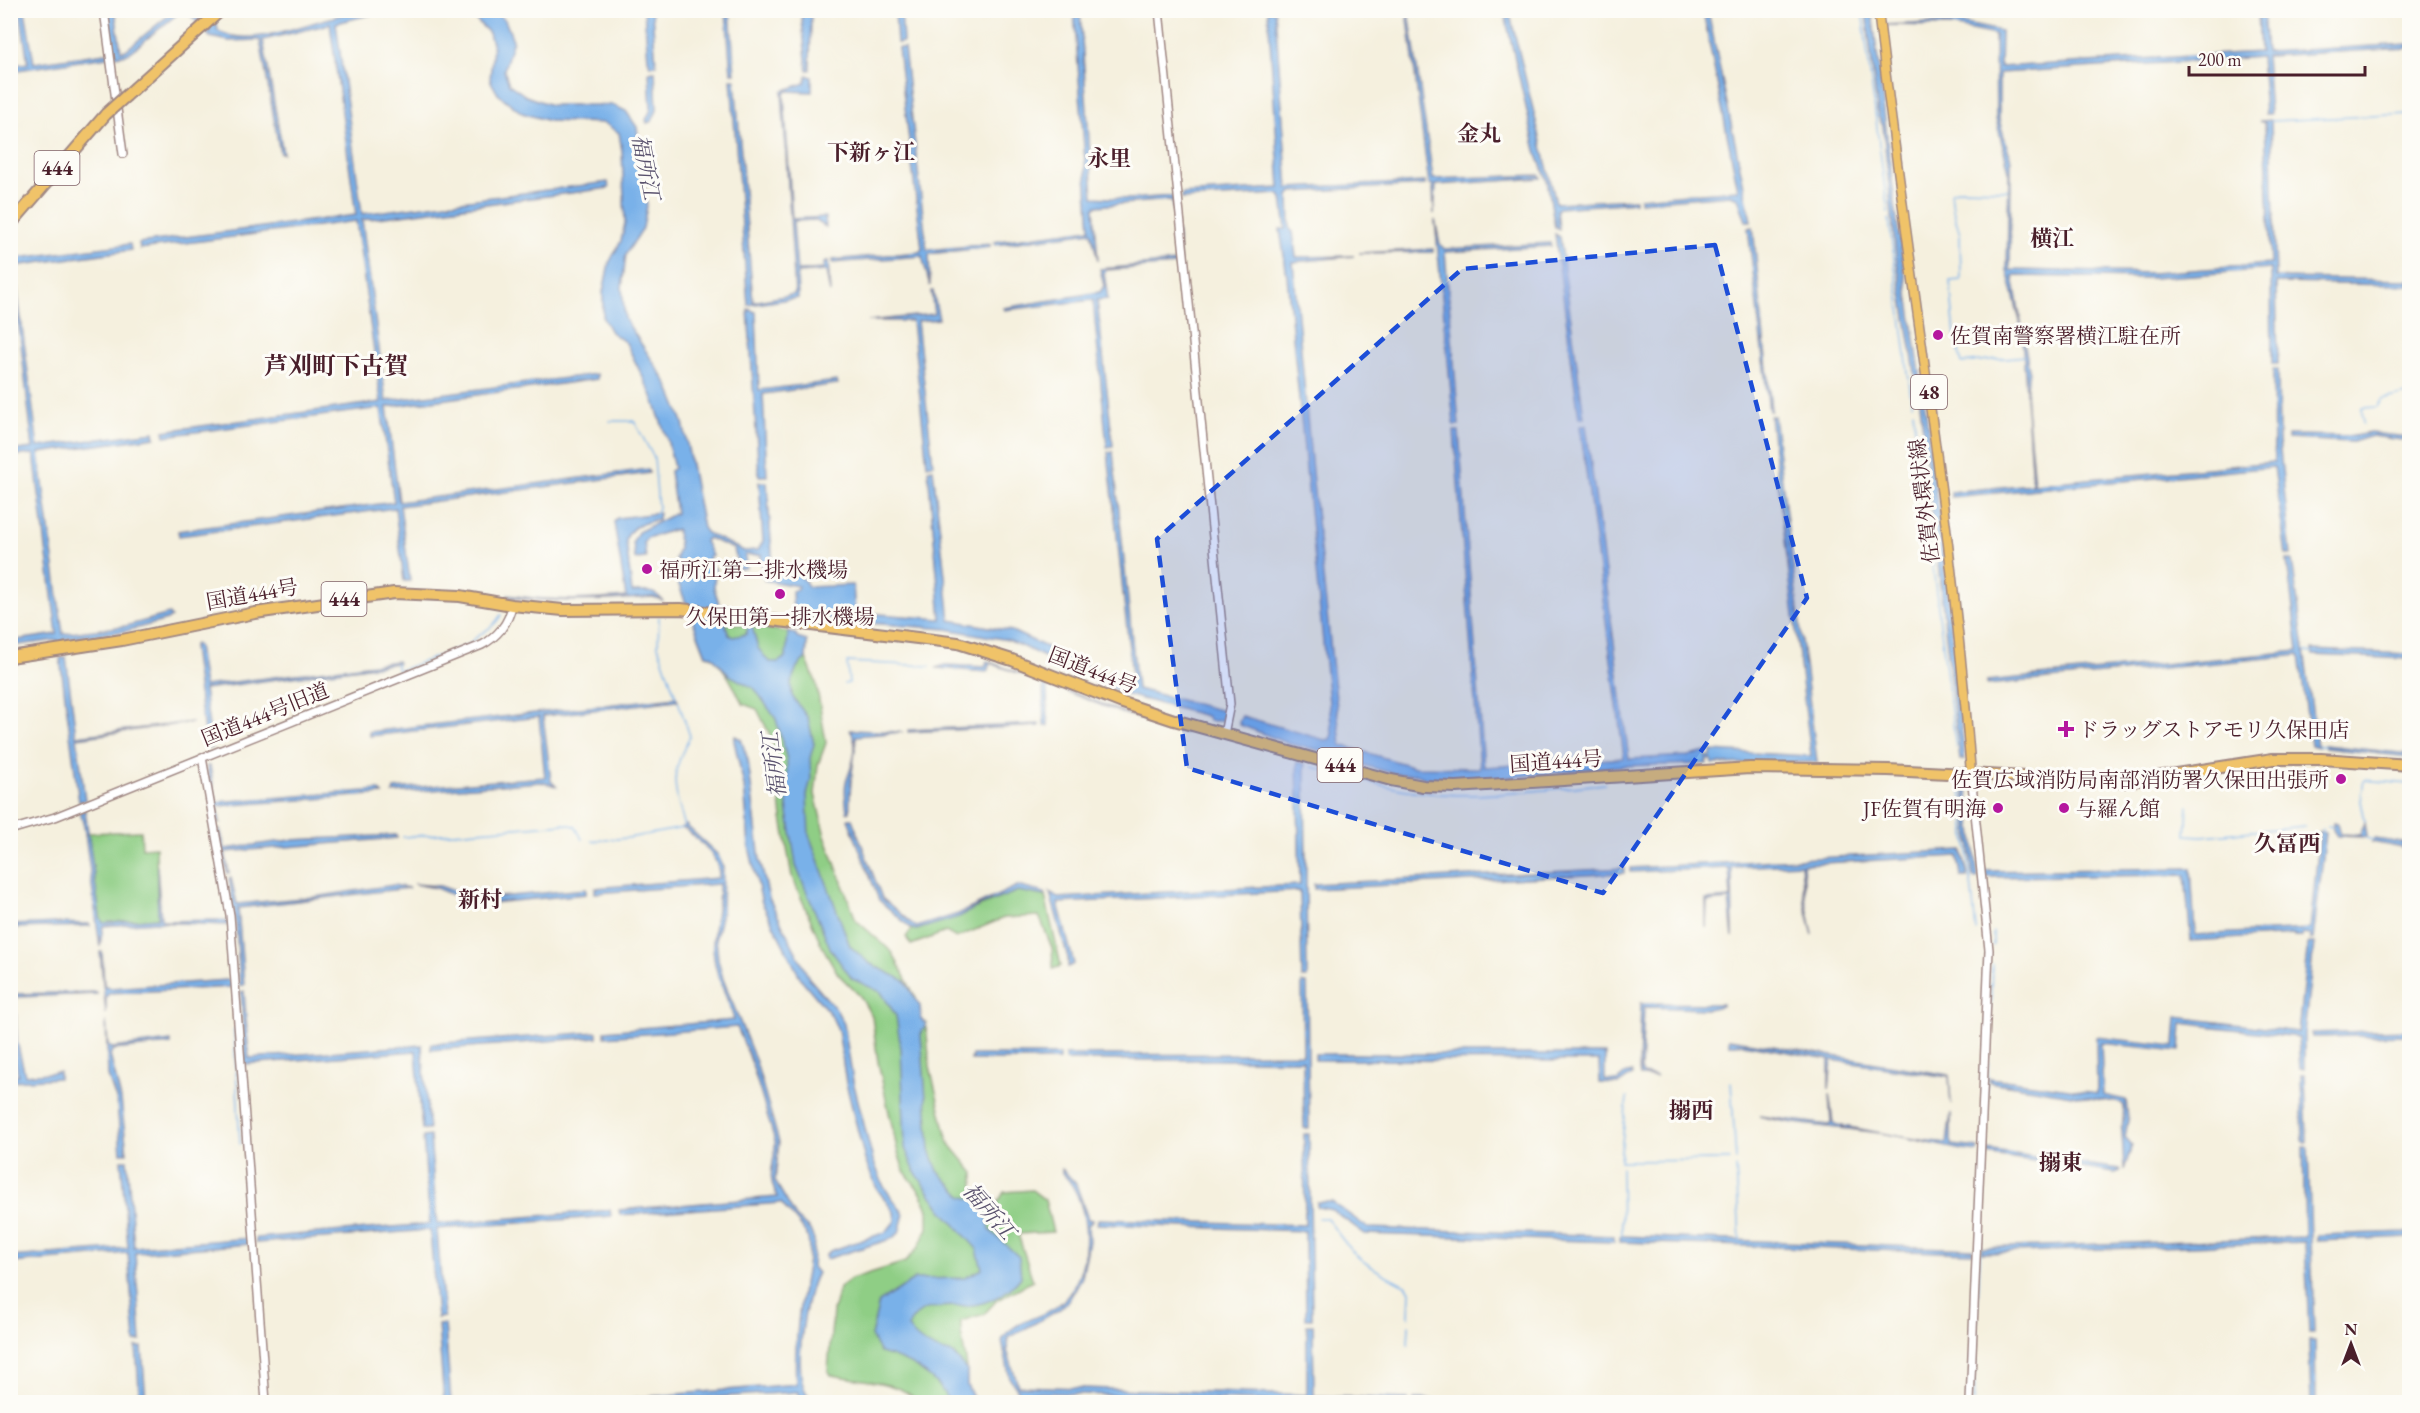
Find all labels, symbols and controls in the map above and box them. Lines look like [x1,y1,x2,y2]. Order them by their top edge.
scale bar [2189,39,2364,77]
text: 200 m [2198,48,2242,71]
district label: 金丸 [1457,119,1501,148]
water label: 福所江 [625,132,667,205]
district label: 下新ヶ江 [827,138,915,167]
district label: 永里 [1087,144,1131,173]
road number: 444 [34,151,80,185]
district label: 横江 [2030,224,2074,253]
place label: 佐賀南警察署横江駐在所 [1950,322,2181,349]
marker: 佐賀南警察署横江駐在所 [1931,328,1945,342]
district label: 芦刈町下古賀 [264,350,408,381]
road number: 48 [1911,375,1947,409]
street label: 佐賀外環状線 [1903,437,1945,565]
place label: 福所江第二排水機場 [659,556,848,583]
marker: 福所江第二排水機場 [640,562,654,576]
street label: 国道444号 [204,573,300,615]
road number: 444 [322,582,366,616]
marker: 久保田第一排水機場 [773,587,787,601]
place label: 久保田第一排水機場 [686,603,875,630]
street label: 国道444号 [1045,641,1141,699]
street label: 国道444号旧道 [197,676,333,752]
place label: ドラッグストアモリ久保田店 [2078,716,2349,743]
marker: ドラッグストアモリ久保田店 [2059,722,2073,736]
water label: 福所江 [755,728,792,800]
street label: 国道444号 [1509,744,1603,778]
road number: 444 [1318,748,1362,782]
place label: 佐賀広域消防局南部消防署久保田出張所 [1951,766,2329,793]
marker: 佐賀広域消防局南部消防署久保田出張所 [2334,772,2348,786]
place label: JF佐賀有明海 [1861,795,1986,822]
place label: 与羅ん館 [2076,795,2160,822]
marker: JF佐賀有明海 [1991,801,2005,815]
marker: 与羅ん館 [2057,801,2071,815]
district label: 久冨西 [2254,829,2320,858]
district label: 新村 [458,885,502,914]
district label: 搦西 [1669,1096,1713,1125]
district label: 搦東 [2039,1148,2083,1177]
water label: 福所江 [956,1177,1024,1248]
north arrow [2321,1314,2381,1374]
text: N [2345,1319,2358,1340]

